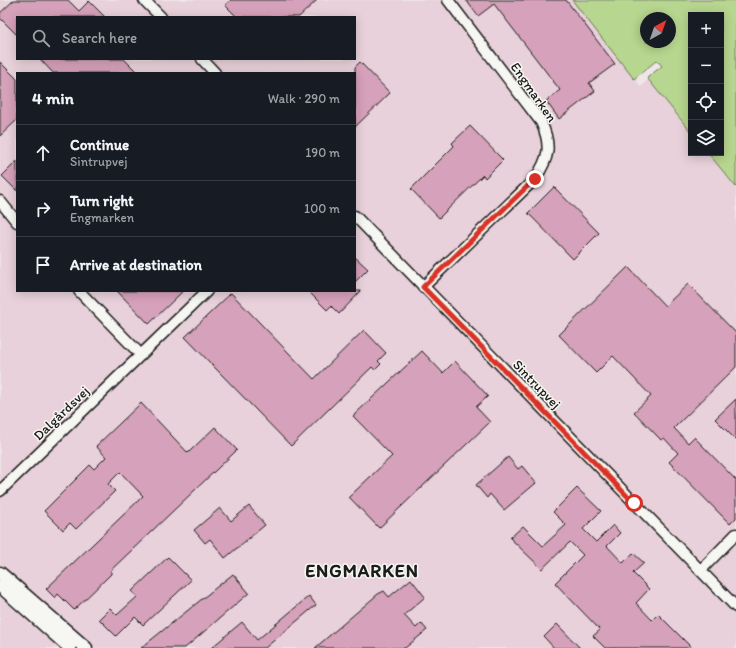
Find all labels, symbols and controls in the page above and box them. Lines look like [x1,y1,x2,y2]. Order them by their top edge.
north arrow [640,12,676,48]
map controls [688,12,724,156]
button: + [688,12,724,48]
search box [16,16,356,60]
icon: search [30,27,52,49]
text: Search here [62,29,137,47]
button: − [688,48,724,84]
street label: Engmarken [507,59,560,125]
button: locate [688,84,724,120]
text: 4 min [32,88,74,108]
text: Walk · 290 m [268,91,340,106]
button: layers [688,120,724,156]
text: Continue [70,136,129,154]
icon: ahead [32,142,54,164]
text: 190 m [305,145,340,160]
text: Sintrupvej [70,154,127,169]
route end [526,170,544,188]
text: Turn right [70,192,134,210]
icon: right [32,198,54,220]
text: 100 m [304,201,340,216]
text: Engmarken [70,210,134,225]
icon: arrive [32,254,54,276]
text: Arrive at destination [70,256,202,274]
street label: Sintrupvej [509,356,564,413]
street label: Dalgårdsvej [30,383,93,444]
route start [625,494,643,512]
district label: ENGMARKEN [305,560,419,582]

